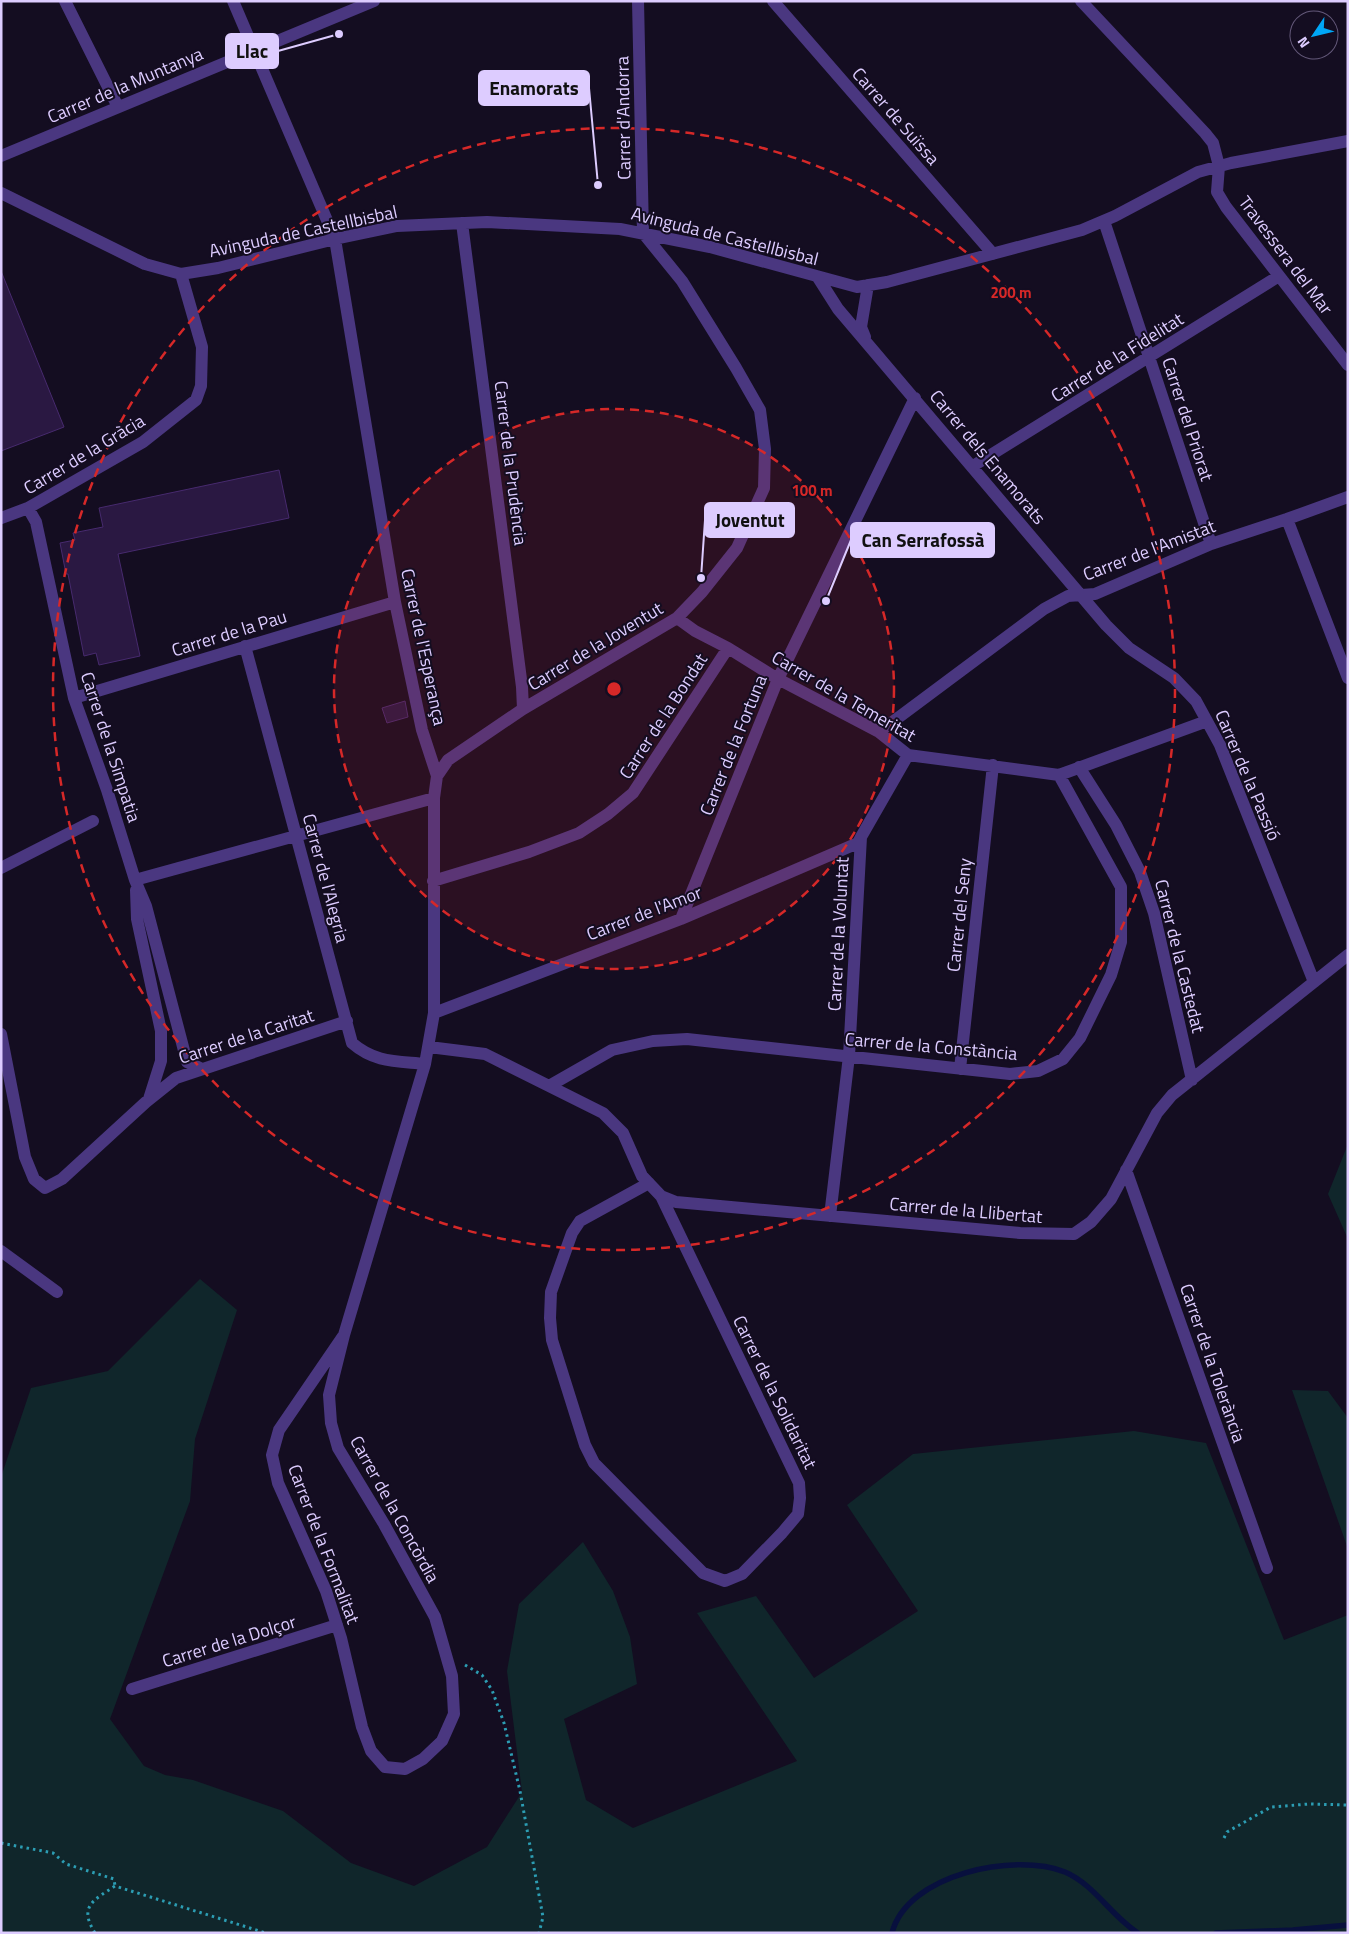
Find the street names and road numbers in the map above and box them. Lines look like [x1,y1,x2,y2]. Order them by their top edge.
street label: Carrer de la Muntanya [43,40,207,130]
street label: Carrer d'Andorra [608,56,638,180]
street label: Carrer de Suïssa [846,61,946,171]
street label: Travessera del Mar [1232,190,1340,320]
street label: Avinguda de Castellbisbal [206,198,400,264]
street label: Avinguda de Castellbisbal [629,200,821,272]
street label: Carrer de la Fidelitat [1045,305,1189,409]
street label: Carrer del Priorat [1155,353,1221,485]
street label: Carrer de la Prudència [488,379,534,547]
street label: Carrer dels Enamorats [923,384,1053,530]
street label: Carrer de la Gràcia [18,407,150,501]
street label: Carrer de l'Amistat [1079,512,1220,588]
street label: Carrer de l'Esperança [394,566,454,728]
street label: Carrer de la Joventut [522,594,669,697]
street label: Carrer de la Pau [168,603,290,663]
street label: Carrer de la Temeritat [767,644,922,749]
street label: Carrer de la Bondat [612,647,714,784]
street label: Carrer de la Simpatia [74,668,148,826]
street label: Carrer de la Fortuna [692,671,774,819]
street label: Carrer de la Passió [1208,705,1288,845]
street label: Carrer de l'Alegria [296,811,356,945]
street label: Carrer de la Voluntat [820,855,856,1012]
street label: Carrer del Seny [940,857,978,973]
street label: Carrer de la Castedat [1148,876,1212,1036]
street label: Carrer de l'Amor [582,879,706,947]
street label: Carrer de la Caritat [175,1001,318,1071]
street label: Carrer de la Constància [844,1025,1018,1067]
street label: Carrer de la Llibertat [888,1190,1044,1230]
street label: Carrer de la Tolerància [1173,1280,1253,1446]
street label: Carrer de la Solidaritat [726,1311,824,1474]
street label: Carrer de la Concòrdia [343,1430,447,1588]
street label: Carrer de la Formalitat [281,1460,367,1628]
street label: Carrer de la Dolçor [159,1608,299,1674]

